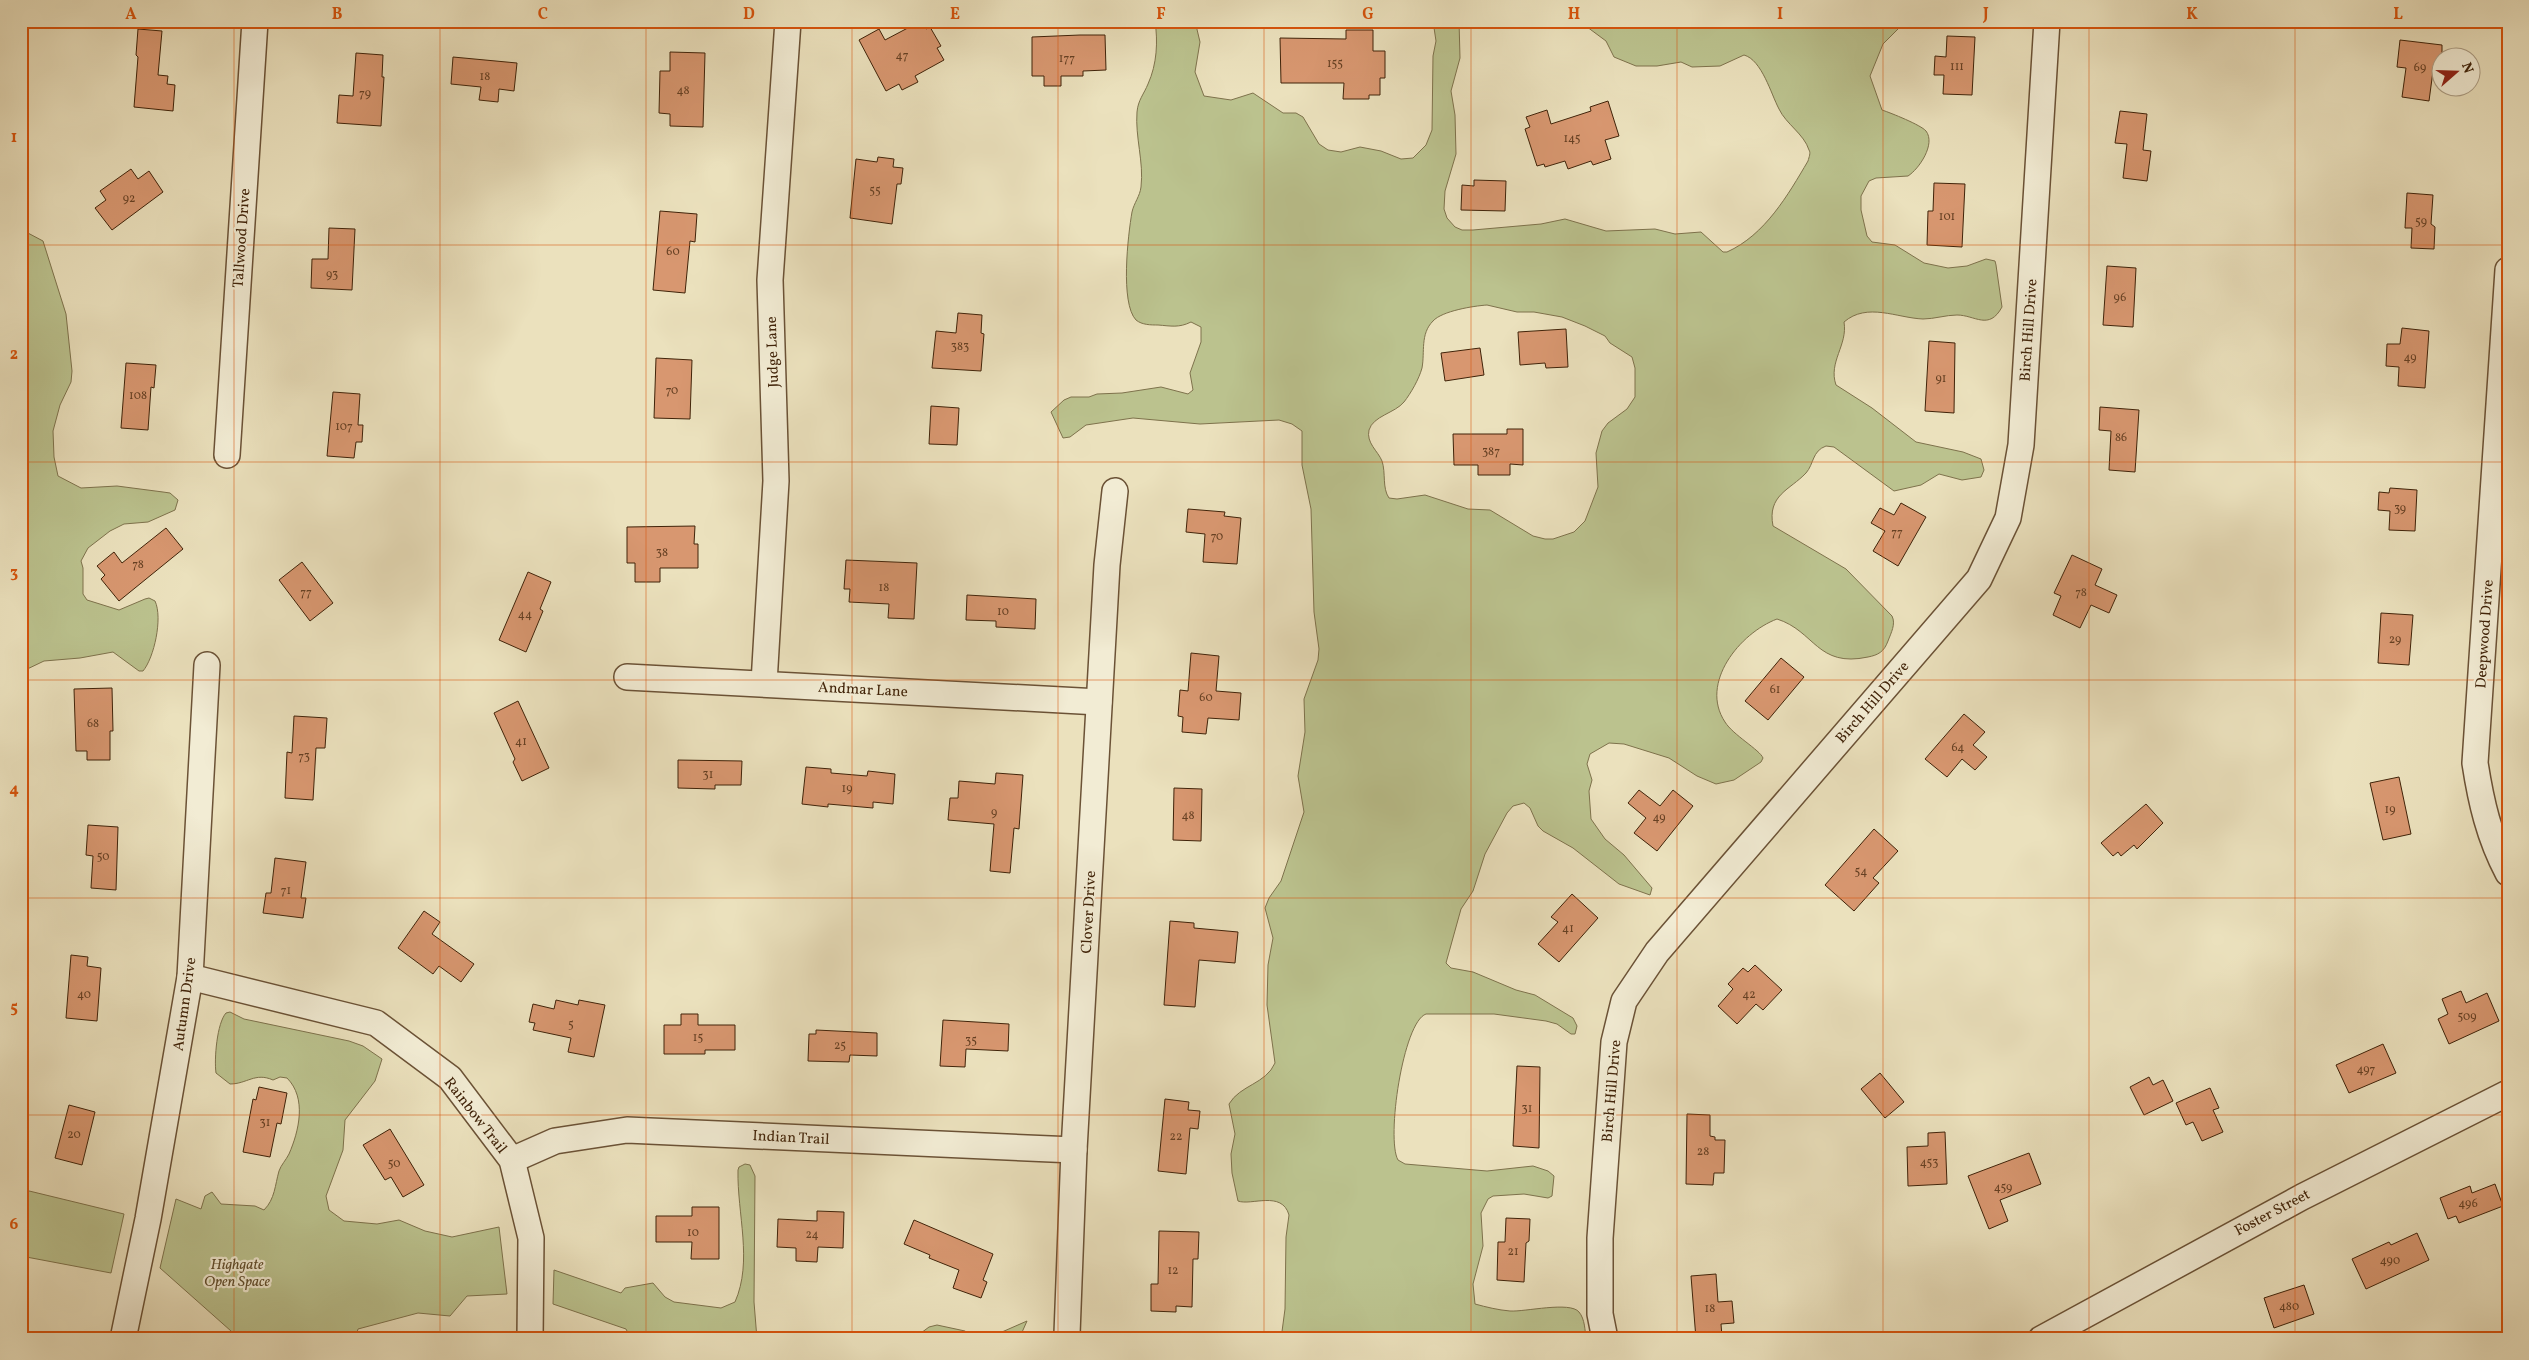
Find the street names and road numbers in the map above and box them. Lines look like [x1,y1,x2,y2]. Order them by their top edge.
street label: Tallwood Drive [229,188,256,289]
street label: Birch Hill Drive [2015,278,2044,382]
street label: Judge Lane [762,316,785,388]
street label: Deepwood Drive [2471,579,2500,689]
street label: Birch Hill Drive [1831,657,1915,749]
street label: Andmar Lane [817,678,908,703]
street label: Clover Drive [1077,870,1102,954]
street label: Autumn Drive [169,956,202,1052]
street label: Birch Hill Drive [1598,1039,1627,1143]
street label: Rainbow Trail [438,1073,511,1159]
street label: Indian Trail [752,1126,830,1151]
street label: Foster Street [2231,1185,2314,1242]

